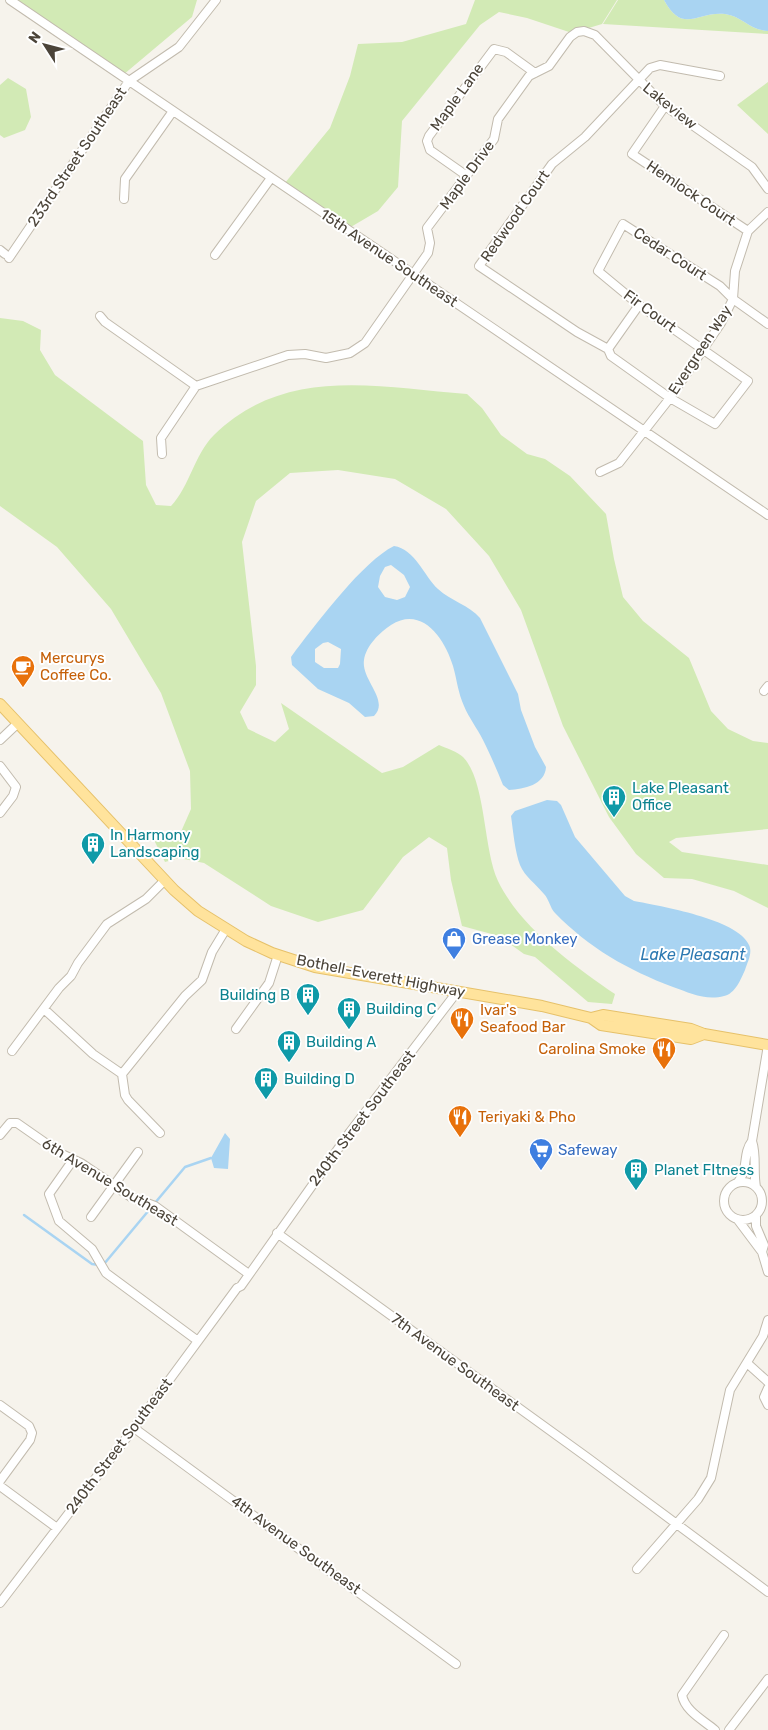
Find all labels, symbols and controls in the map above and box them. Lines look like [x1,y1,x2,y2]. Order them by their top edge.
north arrow [20,20,70,70]
text: N [25,29,45,47]
street label: Maple Lane [426,60,488,134]
street label: Lakeview [639,79,701,133]
street label: 233rd Street Southeast [24,84,130,230]
street label: Maple Drive [436,137,498,213]
street label: Hemlock Court [643,157,739,229]
street label: Redwood Court [477,167,553,265]
street label: 15th Avenue Southeast [317,205,461,311]
street label: Cedar Court [630,224,710,284]
street label: Fir Court [620,286,680,336]
street label: Evergreen Way [664,302,736,398]
place label: Mercurys Coffee Co. [40,649,111,684]
cafe icon: Mercurys Coffee Co. [10,654,36,688]
place label: Lake Pleasant Office [632,779,729,814]
building icon: Lake Pleasant Office [601,784,627,818]
place label: In Harmony Landscaping [110,826,200,861]
building icon: In Harmony Landscaping [80,831,106,865]
shop icon: Grease Monkey [441,926,467,960]
place label: Grease Monkey [472,930,578,948]
water label: Lake Pleasant [641,945,746,964]
street label: Bothell-Everett Highway [295,951,467,1001]
building icon: Building B [295,982,321,1016]
place label: Building B [219,986,290,1004]
building icon: Building C [336,996,362,1030]
place label: Building C [366,1000,437,1018]
place label: Ivar's Seafood Bar [480,1001,566,1036]
restaurant icon: Ivar's Seafood Bar [449,1006,475,1040]
building icon: Building A [276,1029,302,1063]
place label: Building A [306,1033,376,1051]
restaurant icon: Carolina Smoke [651,1036,677,1070]
place label: Carolina Smoke [538,1040,646,1058]
street label: 240th Street Southeast [305,1046,419,1189]
building icon: Building D [253,1066,279,1100]
place label: Building D [284,1070,355,1088]
restaurant icon: Teriyaki & Pho [447,1104,473,1138]
place label: Teriyaki & Pho [478,1108,576,1126]
street label: 6th Avenue Southeast [39,1134,181,1230]
supermarket icon: Safeway [528,1137,554,1171]
place label: Safeway [558,1141,618,1159]
building icon: Planet FItness [623,1157,649,1191]
place label: Planet FItness [654,1161,754,1179]
street label: 7th Avenue Southeast [387,1309,523,1415]
street label: 240th Street Southeast [62,1374,176,1517]
street label: 4th Avenue Southeast [228,1492,364,1598]

